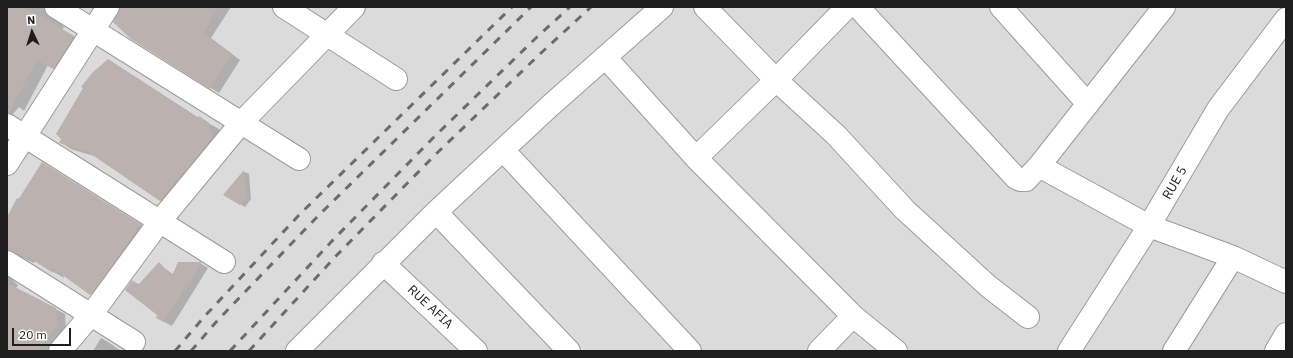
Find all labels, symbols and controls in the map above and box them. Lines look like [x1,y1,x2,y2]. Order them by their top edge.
north arrow [12,12,52,52]
text: N [27,13,36,27]
street label: RUE 5 [1159,164,1191,202]
street label: RUE AFIA [404,282,456,332]
scale bar [14,320,73,346]
text: 20 m [19,327,47,342]

